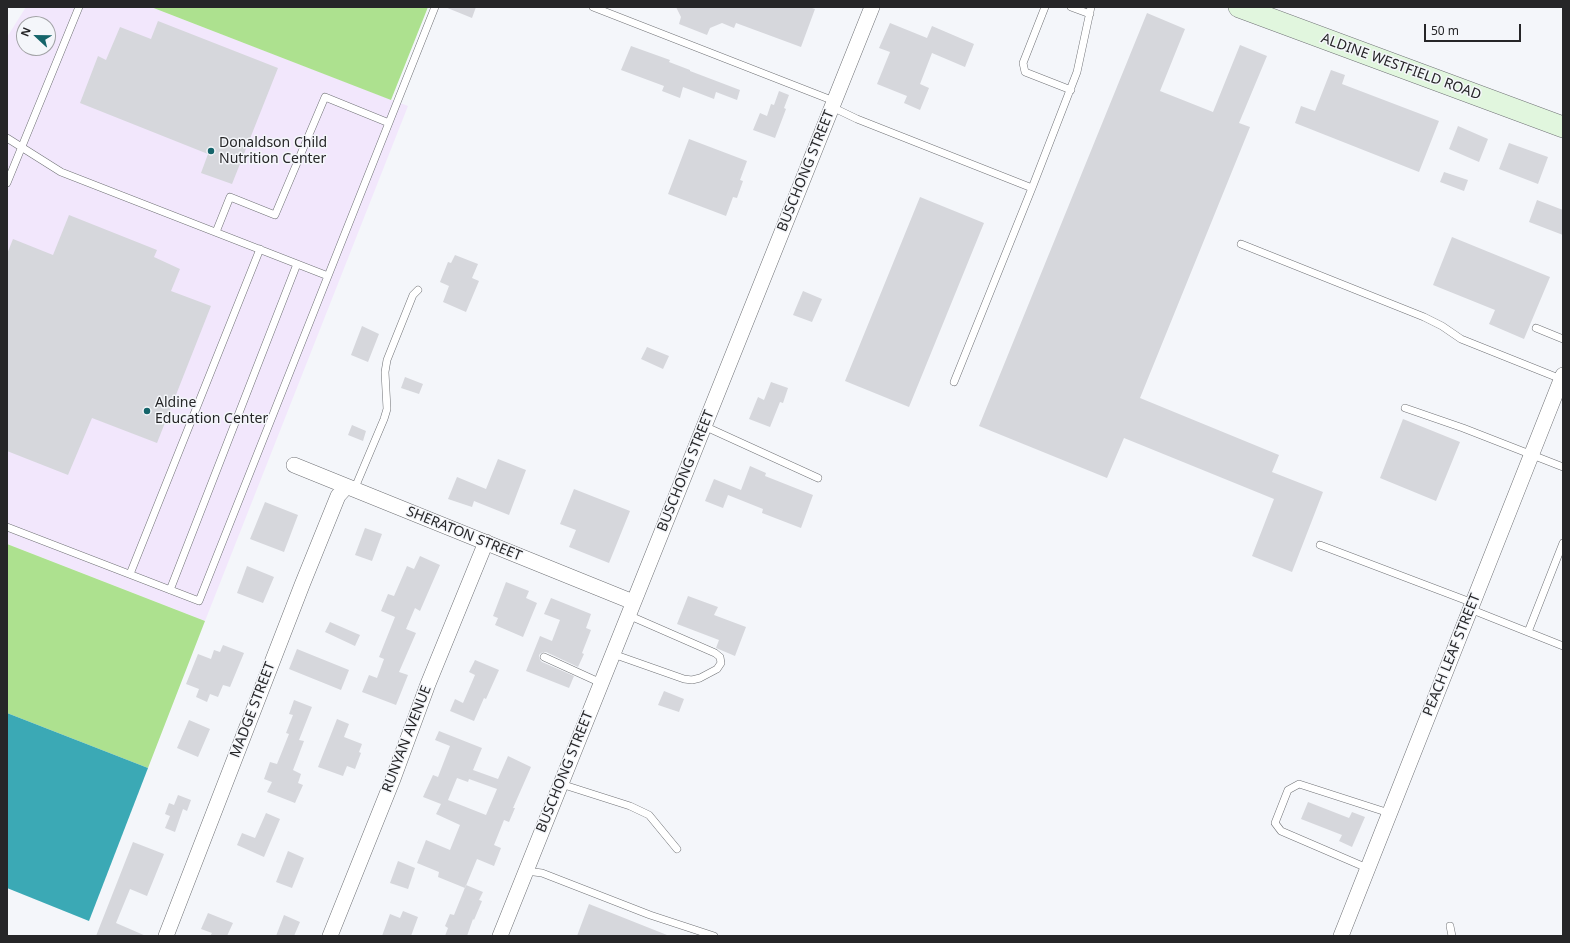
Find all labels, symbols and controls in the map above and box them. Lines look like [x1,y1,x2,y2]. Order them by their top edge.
north arrow [16,16,56,56]
scale bar [1426,16,1523,42]
text: 50 m [1431,22,1459,39]
text: N [17,25,34,39]
street label: ALDINE WESTFIELD ROAD [1319,30,1483,104]
street label: BUSCHONG STREET [774,108,838,234]
place label: Donaldson Child Nutrition Center [219,135,327,168]
marker: Donaldson Child Nutrition Center [206,146,216,156]
place label: Aldine Education Center [155,395,268,428]
marker: Aldine Education Center [142,406,152,416]
street label: BUSCHONG STREET [654,408,718,534]
street label: SHERATON STREET [404,503,524,565]
street label: PEACH LEAF STREET [1420,591,1484,719]
street label: MADGE STREET [227,660,279,760]
street label: RUNYAN AVENUE [379,683,435,795]
street label: BUSCHONG STREET [533,709,597,835]

